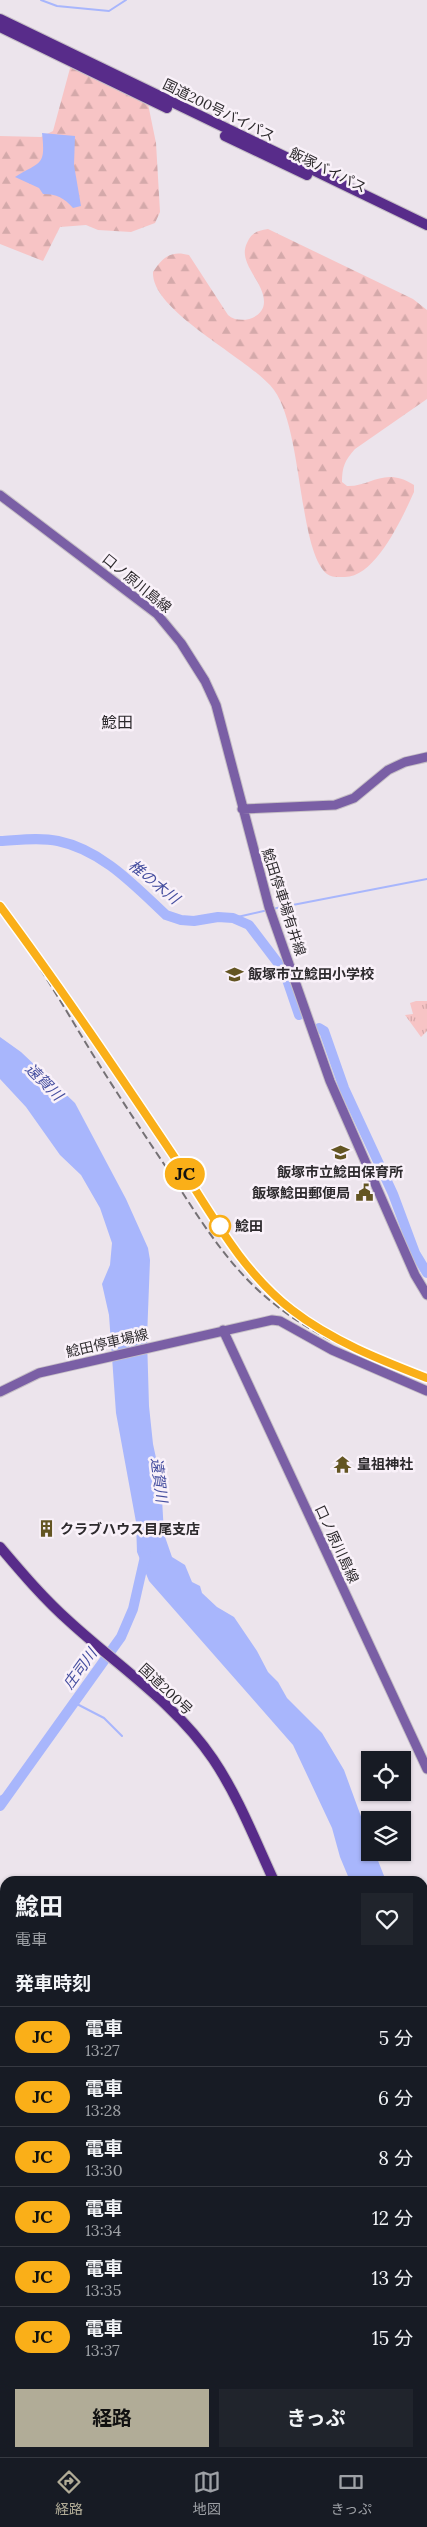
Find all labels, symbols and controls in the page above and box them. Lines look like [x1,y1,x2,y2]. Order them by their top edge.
street label: 国道200号バイパス [160,75,278,145]
street label: 飯塚バイパス [286,144,370,196]
street label: 口ノ原川島線 [99,550,175,616]
district label: 鯰田 [101,712,133,732]
street label: 鯰田停車場有井線 [258,846,310,958]
water label: 椎の木川 [125,855,185,909]
school or university icon: 飯塚市立鯰田小学校 [224,964,244,984]
place label: 飯塚市立鯰田小学校 [248,965,374,983]
water label: 遠賀川 [22,1059,68,1106]
school or university icon: 飯塚市立鯰田保育所 [330,1142,350,1162]
line badge: JC [162,1158,208,1190]
text: JC [175,1162,195,1185]
place label: 飯塚市立鯰田保育所 [277,1163,403,1181]
public building icon: 飯塚鯰田郵便局 [354,1183,374,1203]
place label: 飯塚鯰田郵便局 [252,1184,350,1202]
marker: 鯰田 [209,1215,231,1237]
place label: 鯰田 [235,1217,263,1235]
street label: 鯰田停車場線 [64,1325,150,1361]
temple icon: 皇祖神社 [333,1454,353,1474]
place label: 皇祖神社 [357,1455,413,1473]
water label: 遠賀川 [147,1456,172,1505]
street label: 口ノ原川島線 [311,1502,363,1586]
building icon: クラブハウス目尾支店 [36,1519,56,1539]
place label: クラブハウス目尾支店 [60,1520,200,1538]
water label: 庄司川 [59,1643,102,1692]
street label: 国道200号 [135,1660,197,1718]
map controls [361,1751,411,1861]
button: locate [361,1751,411,1801]
button: layers [361,1811,411,1861]
text: 鯰田 [15,1891,63,1922]
button: heart [361,1893,413,1945]
text: 電車 [15,1929,47,1949]
text: 発車時刻 [15,1971,91,1995]
text: 電車 [85,2016,123,2040]
text: JC [32,2025,53,2048]
text: 5 分 [379,2026,413,2050]
text: 13:27 [85,2040,120,2060]
text: 電車 [85,2076,123,2100]
text: JC [32,2085,53,2108]
text: 6 分 [378,2086,413,2110]
text: 13:28 [85,2100,121,2120]
text: 電車 [85,2136,123,2160]
text: JC [32,2145,53,2168]
text: 8 分 [378,2146,413,2170]
text: 13:30 [85,2160,123,2180]
text: 電車 [85,2196,123,2220]
text: JC [32,2205,53,2228]
text: 12 分 [372,2206,413,2230]
text: 13:34 [85,2220,121,2240]
text: 電車 [85,2256,123,2280]
text: JC [32,2265,53,2288]
text: 13 分 [372,2266,413,2290]
text: 13:35 [85,2280,121,2300]
text: 電車 [85,2316,123,2340]
text: JC [32,2325,53,2348]
text: 15 分 [372,2326,413,2350]
text: 13:37 [85,2340,120,2360]
button: 経路 [15,2389,209,2447]
button: きっぷ [219,2389,413,2447]
tab: 経路 [55,2468,83,2518]
tab: 地図 [193,2468,221,2518]
tab: きっぷ [331,2468,372,2518]

